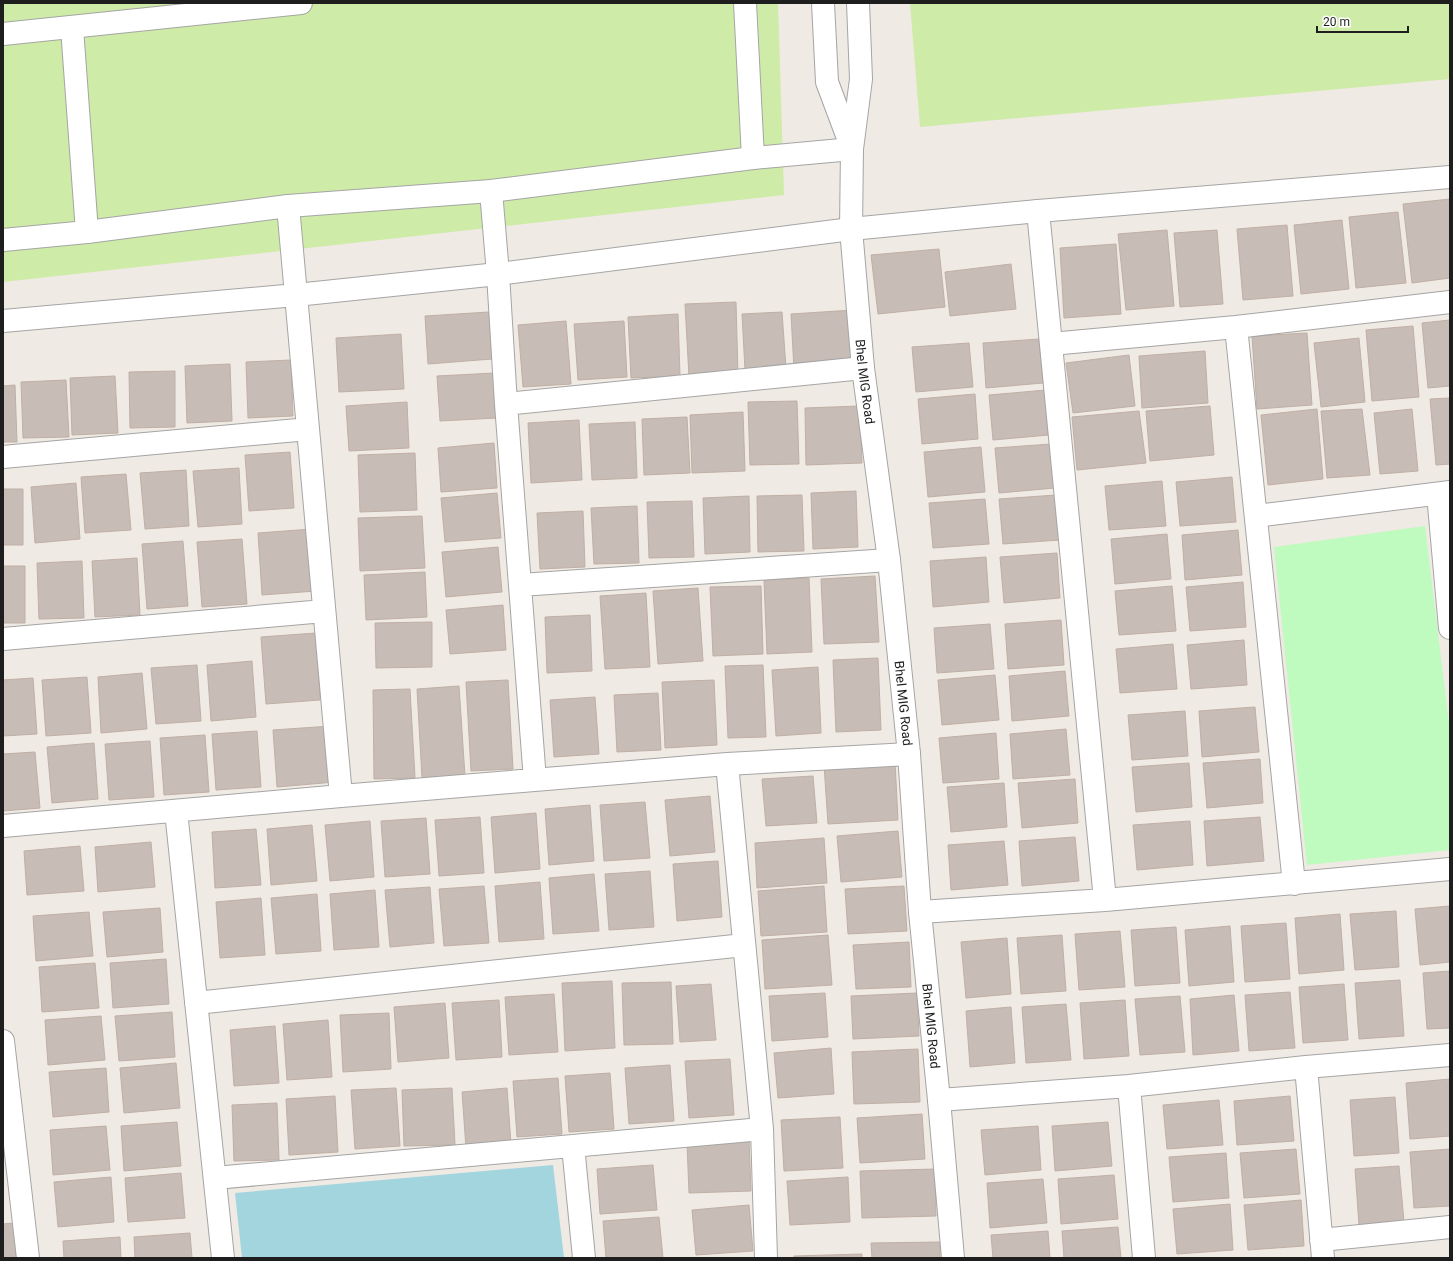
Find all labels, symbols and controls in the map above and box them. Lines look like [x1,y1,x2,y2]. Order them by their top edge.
scale bar [1317,8,1408,34]
text: 20 m [1323,15,1350,29]
street label: Bhel MIG Road [853,339,878,425]
street label: Bhel MIG Road [892,660,916,747]
street label: Bhel MIG Road [920,983,943,1069]

